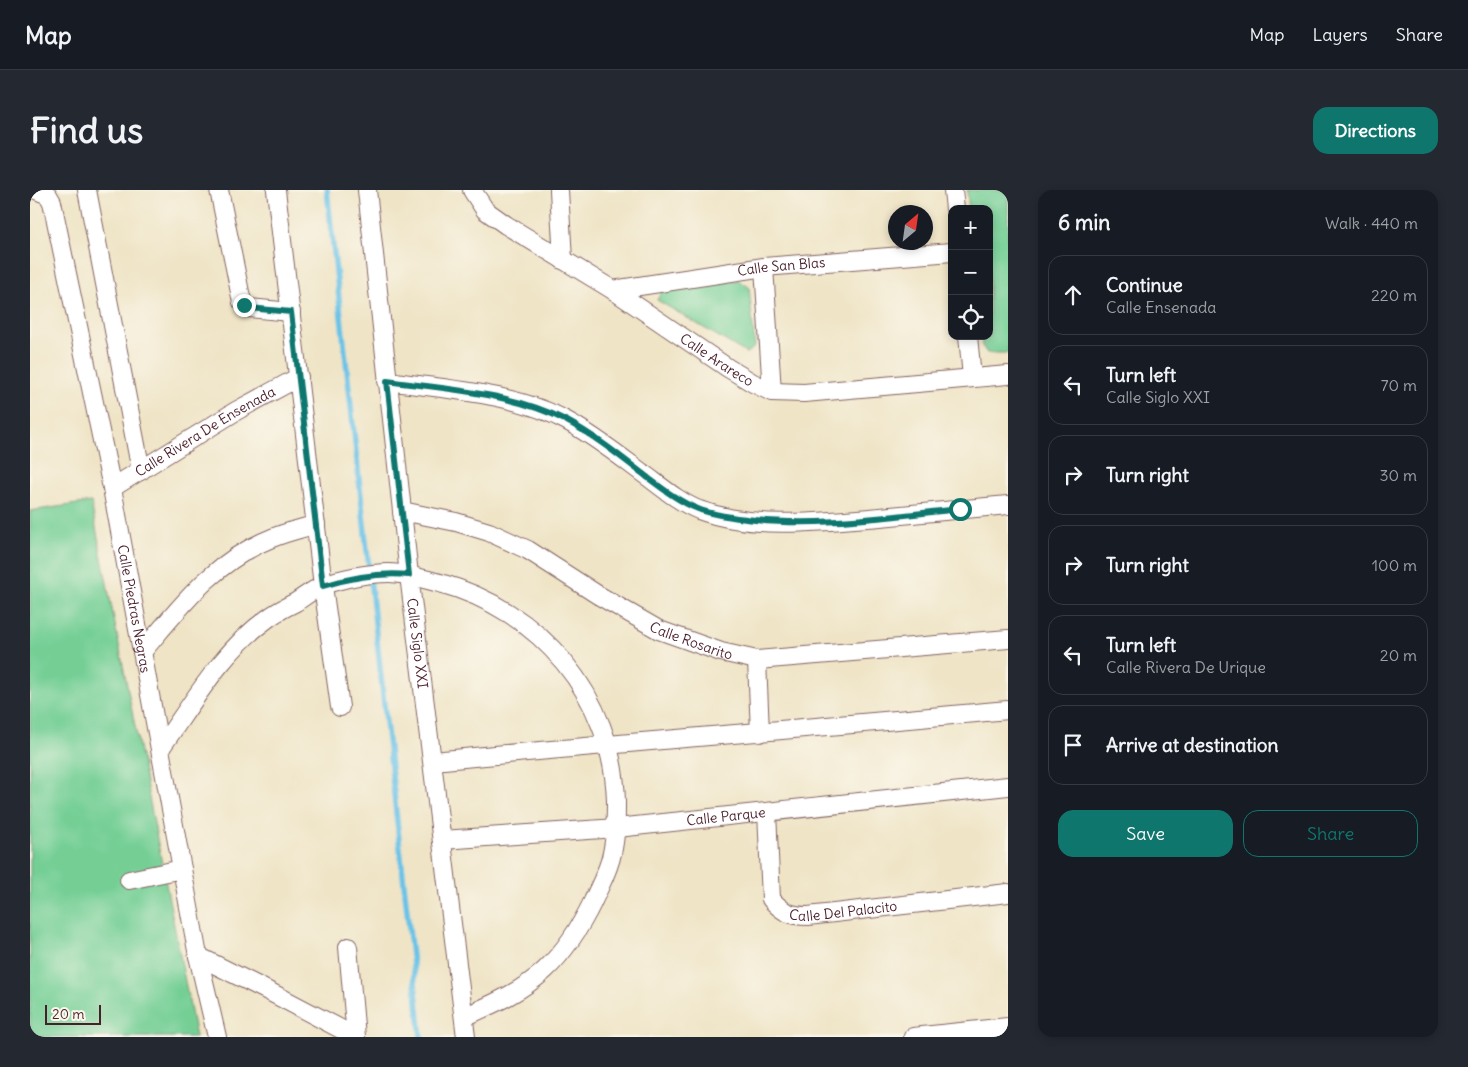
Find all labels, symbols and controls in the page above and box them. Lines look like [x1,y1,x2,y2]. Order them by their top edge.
text: Map [25,20,72,50]
text: Map [1249,23,1284,46]
text: Layers [1312,23,1368,46]
text: Share [1396,23,1443,46]
button: Directions [1313,107,1438,154]
text: Find us [30,108,143,152]
north arrow [888,205,933,250]
map controls [948,205,993,340]
button: + [948,205,993,250]
text: 6 min [1058,209,1110,236]
text: Walk · 440 m [1325,213,1418,233]
button: − [948,250,993,295]
street label: Calle San Blas [736,253,826,280]
text: Continue [1106,273,1183,297]
icon: ahead [1059,281,1087,309]
text: 220 m [1371,285,1417,305]
route end [233,294,256,317]
button: locate [948,295,993,340]
text: Calle Ensenada [1106,297,1217,317]
street label: Calle Arareco [677,329,757,390]
text: Turn left [1106,363,1176,387]
icon: left [1059,371,1087,399]
text: 70 m [1381,375,1417,395]
street label: Calle Rivera De Ensenada [132,382,279,481]
text: Calle Siglo XXI [1106,387,1210,407]
icon: right [1059,461,1087,489]
text: Turn right [1106,463,1189,487]
text: 30 m [1380,465,1417,485]
route start [949,498,972,521]
street label: Calle Piedras Negras [114,543,155,674]
icon: right [1059,551,1087,579]
text: Turn right [1106,553,1189,577]
text: 100 m [1372,555,1417,575]
street label: Calle Siglo XXI [403,597,432,689]
street label: Calle Rosarito [646,617,734,663]
text: Turn left [1106,633,1176,657]
icon: left [1059,641,1087,669]
text: 20 m [1380,645,1417,665]
text: Calle Rivera De Urique [1106,657,1266,677]
icon: arrive [1059,731,1087,759]
text: Arrive at destination [1106,733,1279,757]
street label: Calle Parque [686,803,766,829]
button: Save [1058,810,1233,857]
button: Share [1243,810,1418,857]
street label: Calle Del Palacito [787,897,898,925]
scale bar [45,1002,101,1025]
text: 20 m [52,1005,85,1023]

